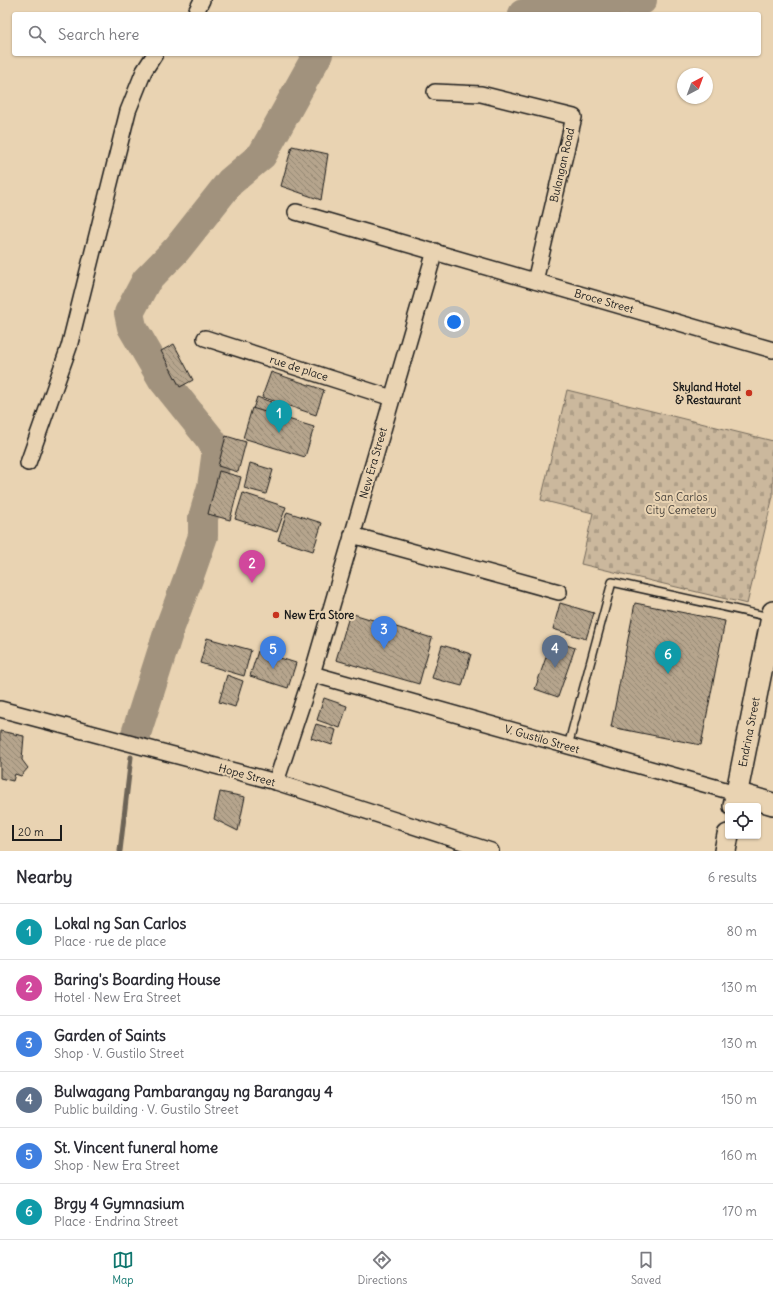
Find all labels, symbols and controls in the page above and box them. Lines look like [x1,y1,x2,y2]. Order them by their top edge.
search box [12,12,761,56]
icon: search [26,23,48,45]
text: Search here [58,25,139,44]
north arrow [677,68,713,104]
street label: Bulangan Road [547,126,577,204]
street label: Broce Street [573,286,636,316]
your location [444,312,464,332]
street label: rue de place [268,352,330,384]
place label: Skyland Hotel & Restaurant [673,380,741,407]
marker: Skyland Hotel & Restaurant [744,388,754,398]
pin: 1 [266,400,292,433]
street label: New Era Street [356,425,390,500]
park label: San Carlos City Cemetery [646,490,716,517]
pin: 2 [239,550,265,583]
place label: New Era Store [284,608,354,622]
marker: New Era Store [271,610,281,620]
pin: 3 [371,616,397,649]
pin: 4 [542,635,568,668]
pin: 5 [260,636,286,669]
pin: 6 [655,641,681,674]
street label: Endrina Street [735,696,763,768]
street label: V. Gustilo Street [503,722,581,756]
street label: Hope Street [217,761,277,789]
map controls [725,803,761,839]
button: locate [725,803,761,839]
scale bar [12,823,62,842]
text: 20 m [18,825,44,839]
text: Nearby [16,866,72,888]
text: 6 results [708,869,757,886]
text: Lokal ng San Carlos [54,914,186,933]
text: 1 [26,923,32,940]
text: 80 m [726,923,757,940]
text: Place · rue de place [54,933,166,950]
text: Baring's Boarding House [54,970,221,989]
text: 2 [25,979,33,996]
text: 130 m [721,979,757,996]
text: Hotel · New Era Street [54,989,181,1006]
text: Garden of Saints [54,1026,166,1045]
text: 3 [25,1035,33,1052]
text: 130 m [721,1035,757,1052]
text: Shop · V. Gustilo Street [54,1045,184,1062]
text: Bulwagang Pambarangay ng Barangay 4 [54,1082,333,1101]
text: 4 [25,1091,33,1108]
text: 150 m [721,1091,757,1108]
text: Public building · V. Gustilo Street [54,1101,239,1118]
text: St. Vincent funeral home [54,1138,218,1157]
text: 5 [25,1147,33,1164]
text: 160 m [721,1147,757,1164]
text: Shop · New Era Street [54,1157,180,1174]
text: Brgy 4 Gymnasium [54,1194,184,1213]
text: 6 [25,1203,33,1220]
text: 170 m [722,1203,757,1220]
text: Place · Endrina Street [54,1213,178,1230]
tab: Map [112,1249,134,1287]
tab: Directions [358,1249,407,1287]
tab: Saved [631,1249,661,1287]

